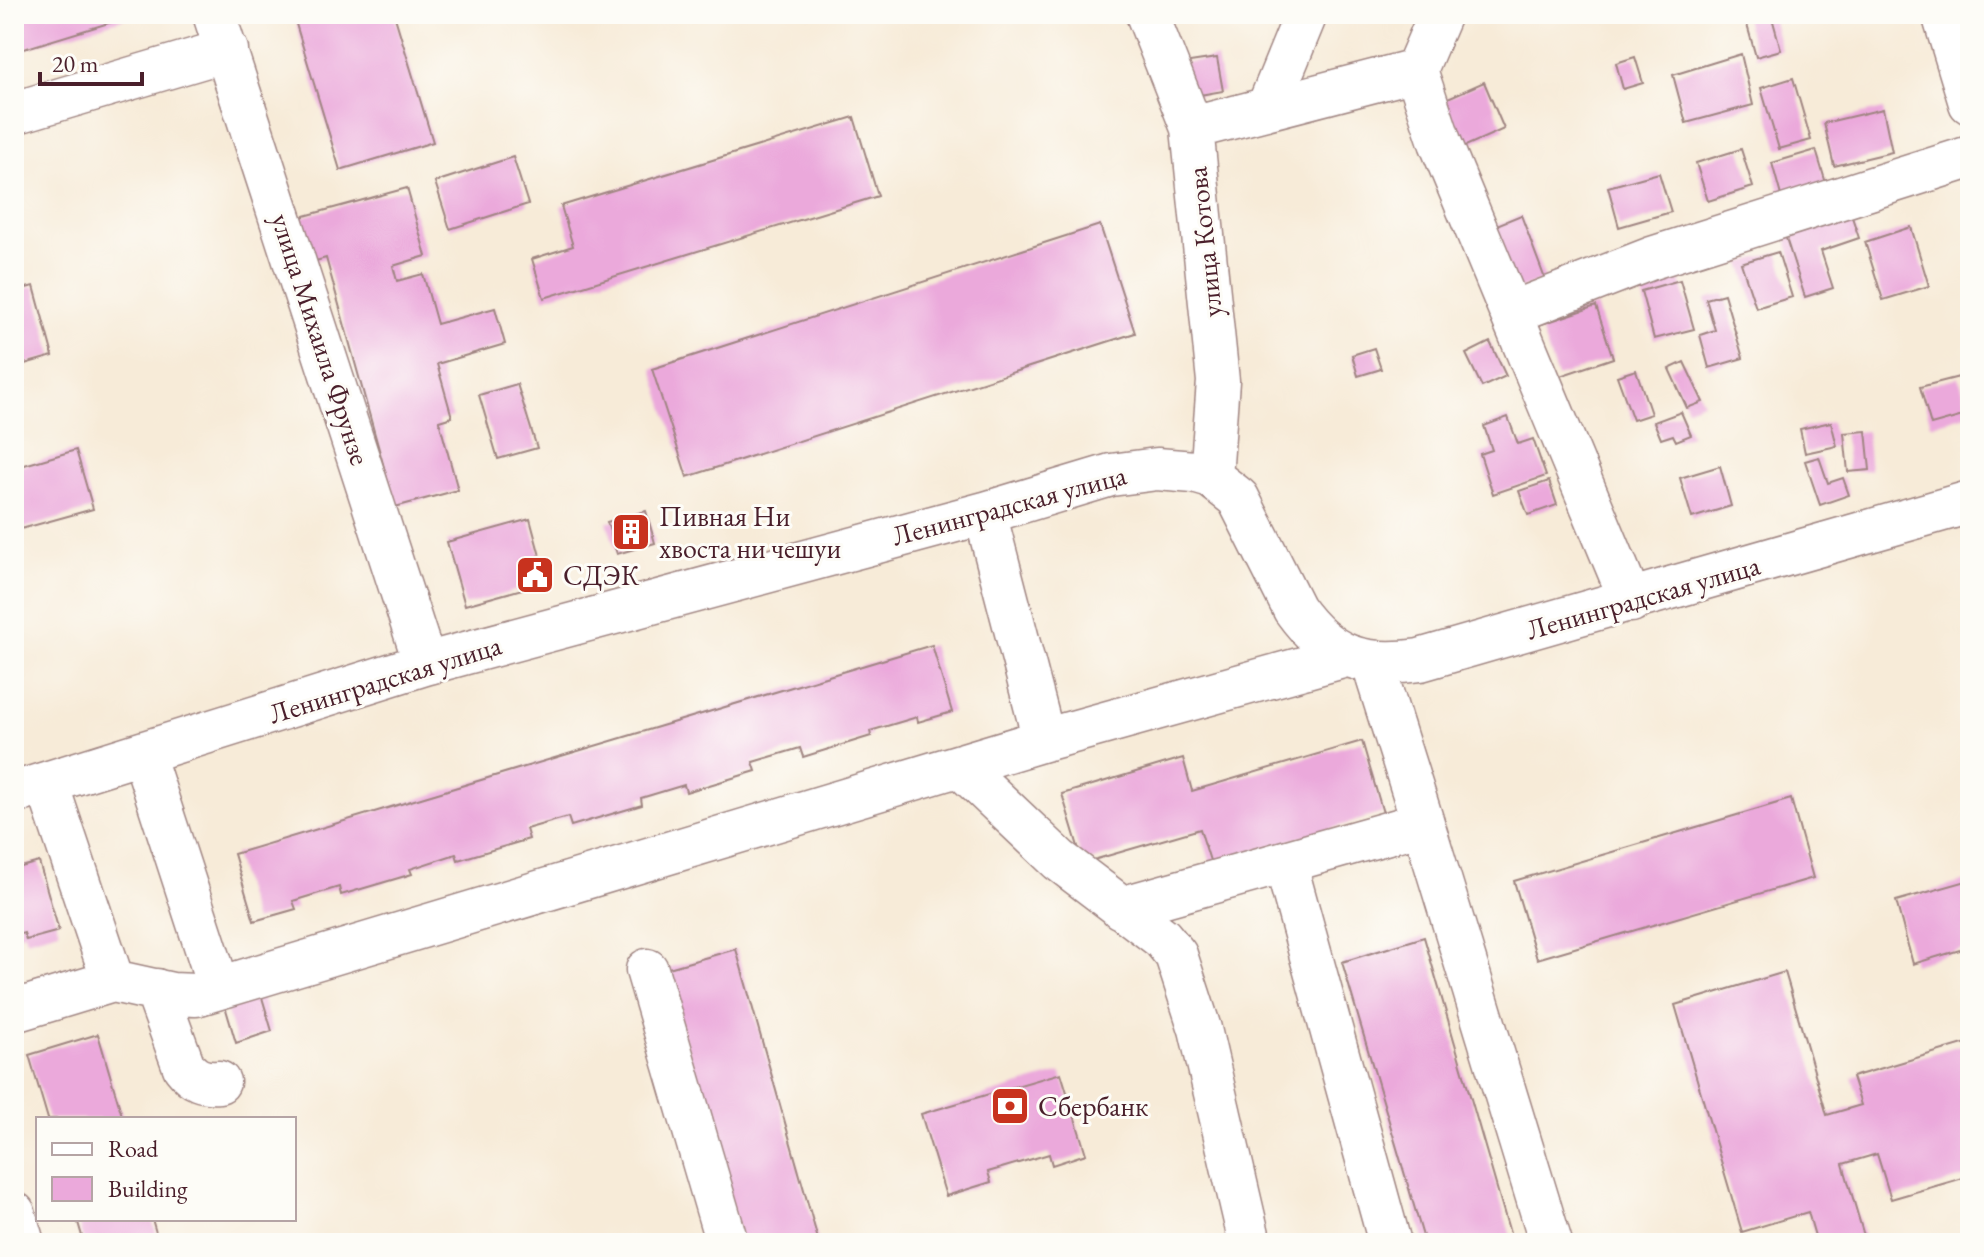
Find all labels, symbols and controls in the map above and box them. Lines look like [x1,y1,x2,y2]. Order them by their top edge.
scale bar [40,36,142,86]
text: 20 m [52,48,99,79]
street label: улица Котова [1178,164,1230,319]
street label: улица Михаила Фрунзе [263,209,379,469]
street label: Ленинградская улица [888,456,1131,554]
place label: Пивная Ни хвоста ни чешуи [659,498,841,566]
building icon: Пивная Ни хвоста ни чешуи [610,511,652,553]
street label: Ленинградская улица [1522,546,1765,648]
public building icon: СДЭК [514,554,556,596]
place label: СДЭК [563,557,640,593]
street label: Ленинградская улица [264,626,506,731]
bank icon: Сбербанк [989,1085,1031,1127]
place label: Сбербанк [1038,1088,1148,1124]
legend [36,1117,296,1221]
text: Road [108,1133,159,1164]
text: Building [108,1173,188,1204]

